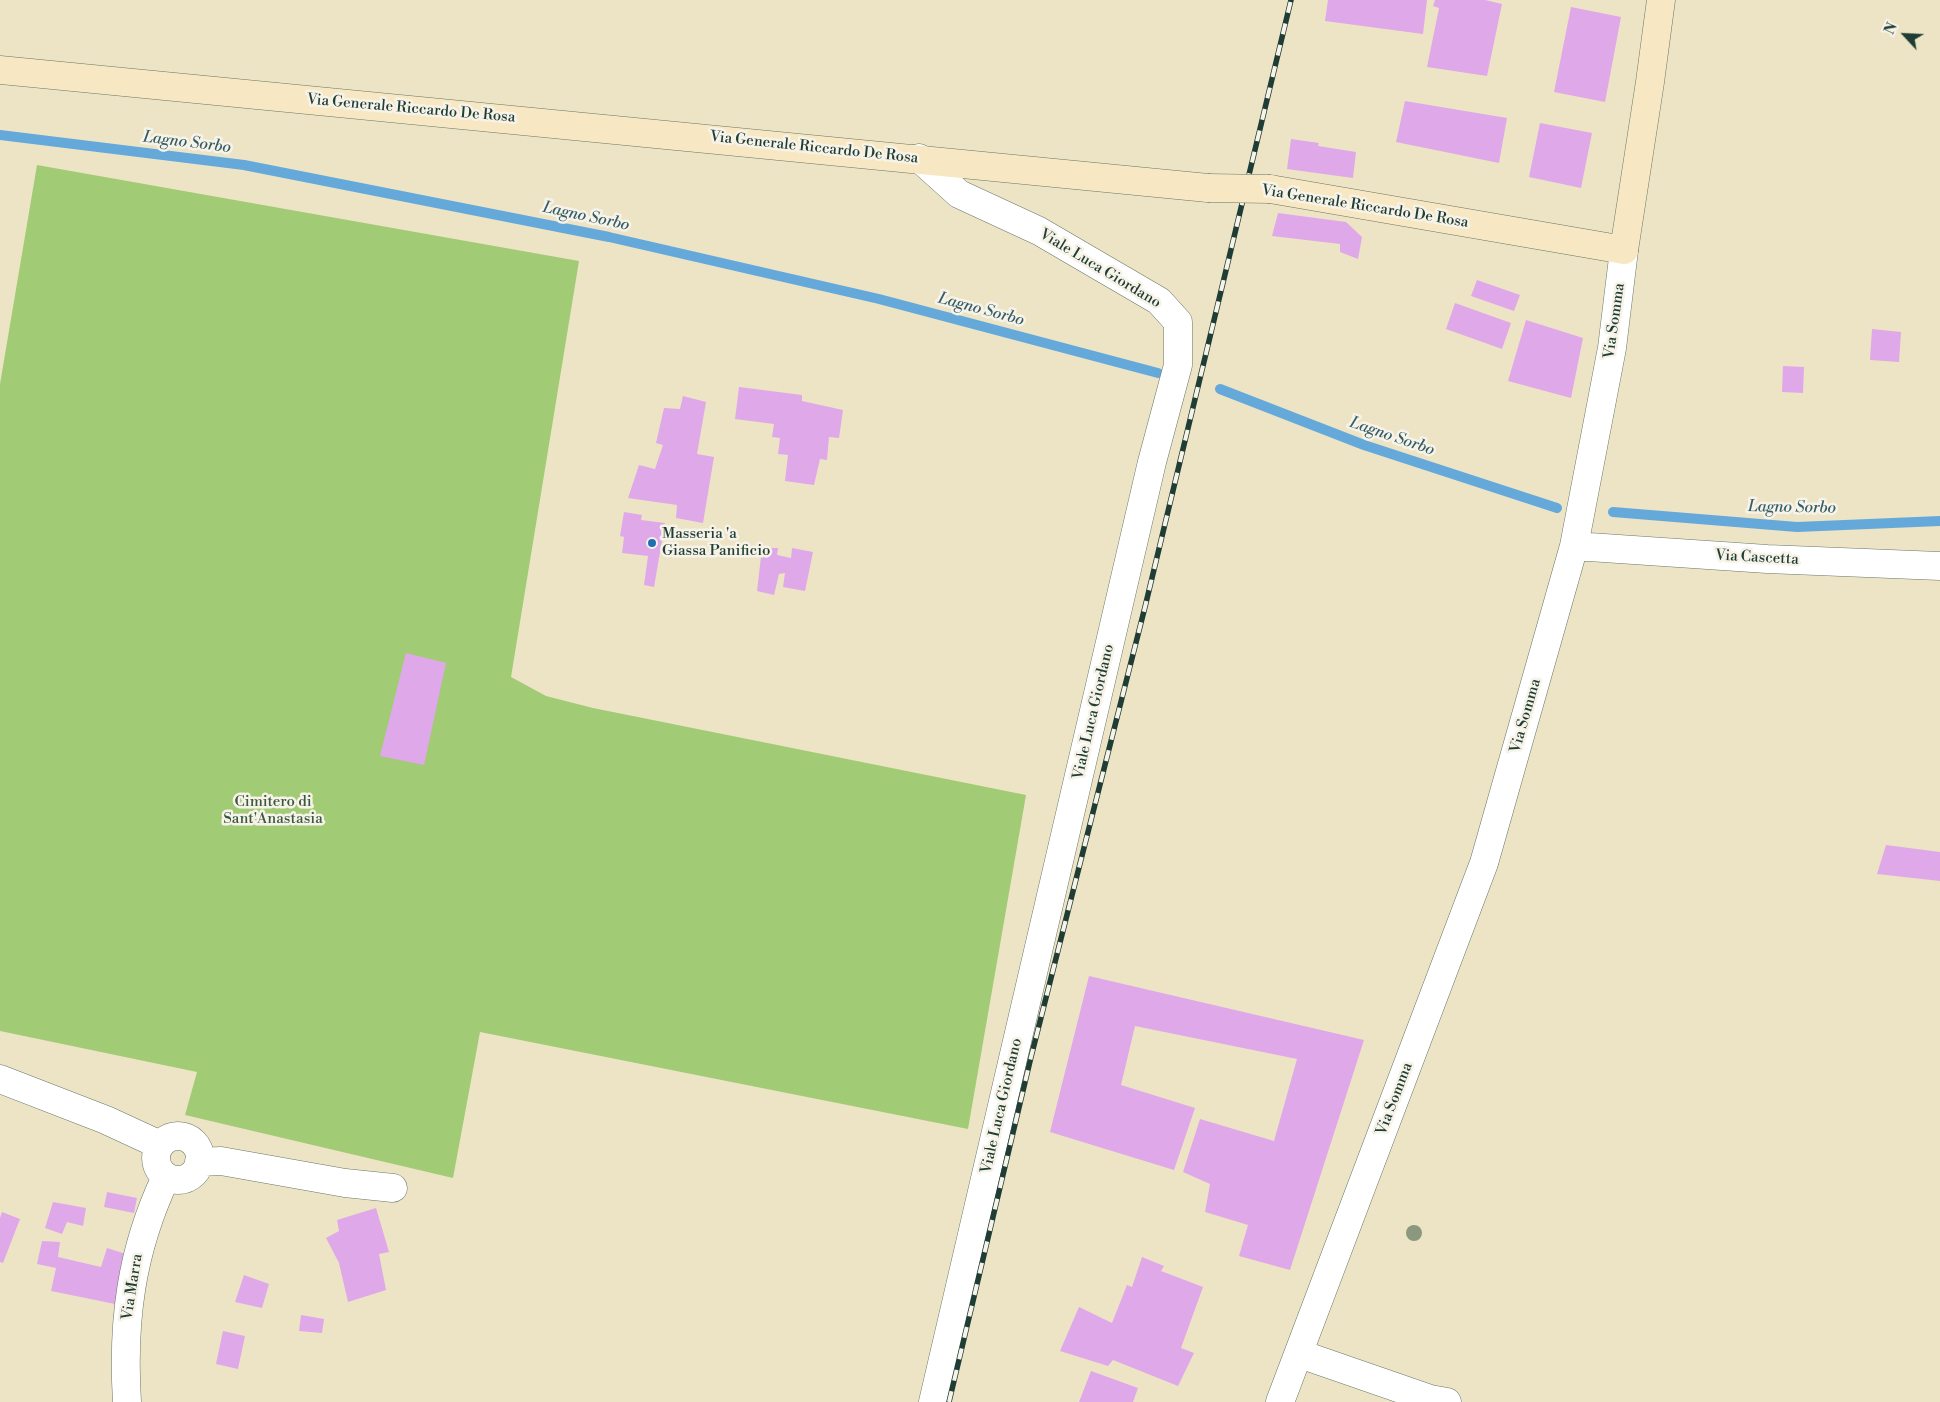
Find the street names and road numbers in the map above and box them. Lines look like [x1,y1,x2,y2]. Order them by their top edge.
street label: Via Generale Riccardo De Rosa [306,91,516,127]
street label: Via Generale Riccardo De Rosa [709,128,919,168]
street label: Via Generale Riccardo De Rosa [1260,182,1470,232]
street label: Viale Luca Giordano [1036,226,1164,312]
street label: Via Somma [1601,282,1629,360]
street label: Via Cascetta [1715,547,1799,569]
street label: Viale Luca Giordano [1070,642,1118,782]
street label: Via Somma [1507,677,1545,755]
street label: Viale Luca Giordano [978,1036,1026,1176]
street label: Via Somma [1373,1060,1417,1138]
street label: Via Marra [119,1252,147,1322]

